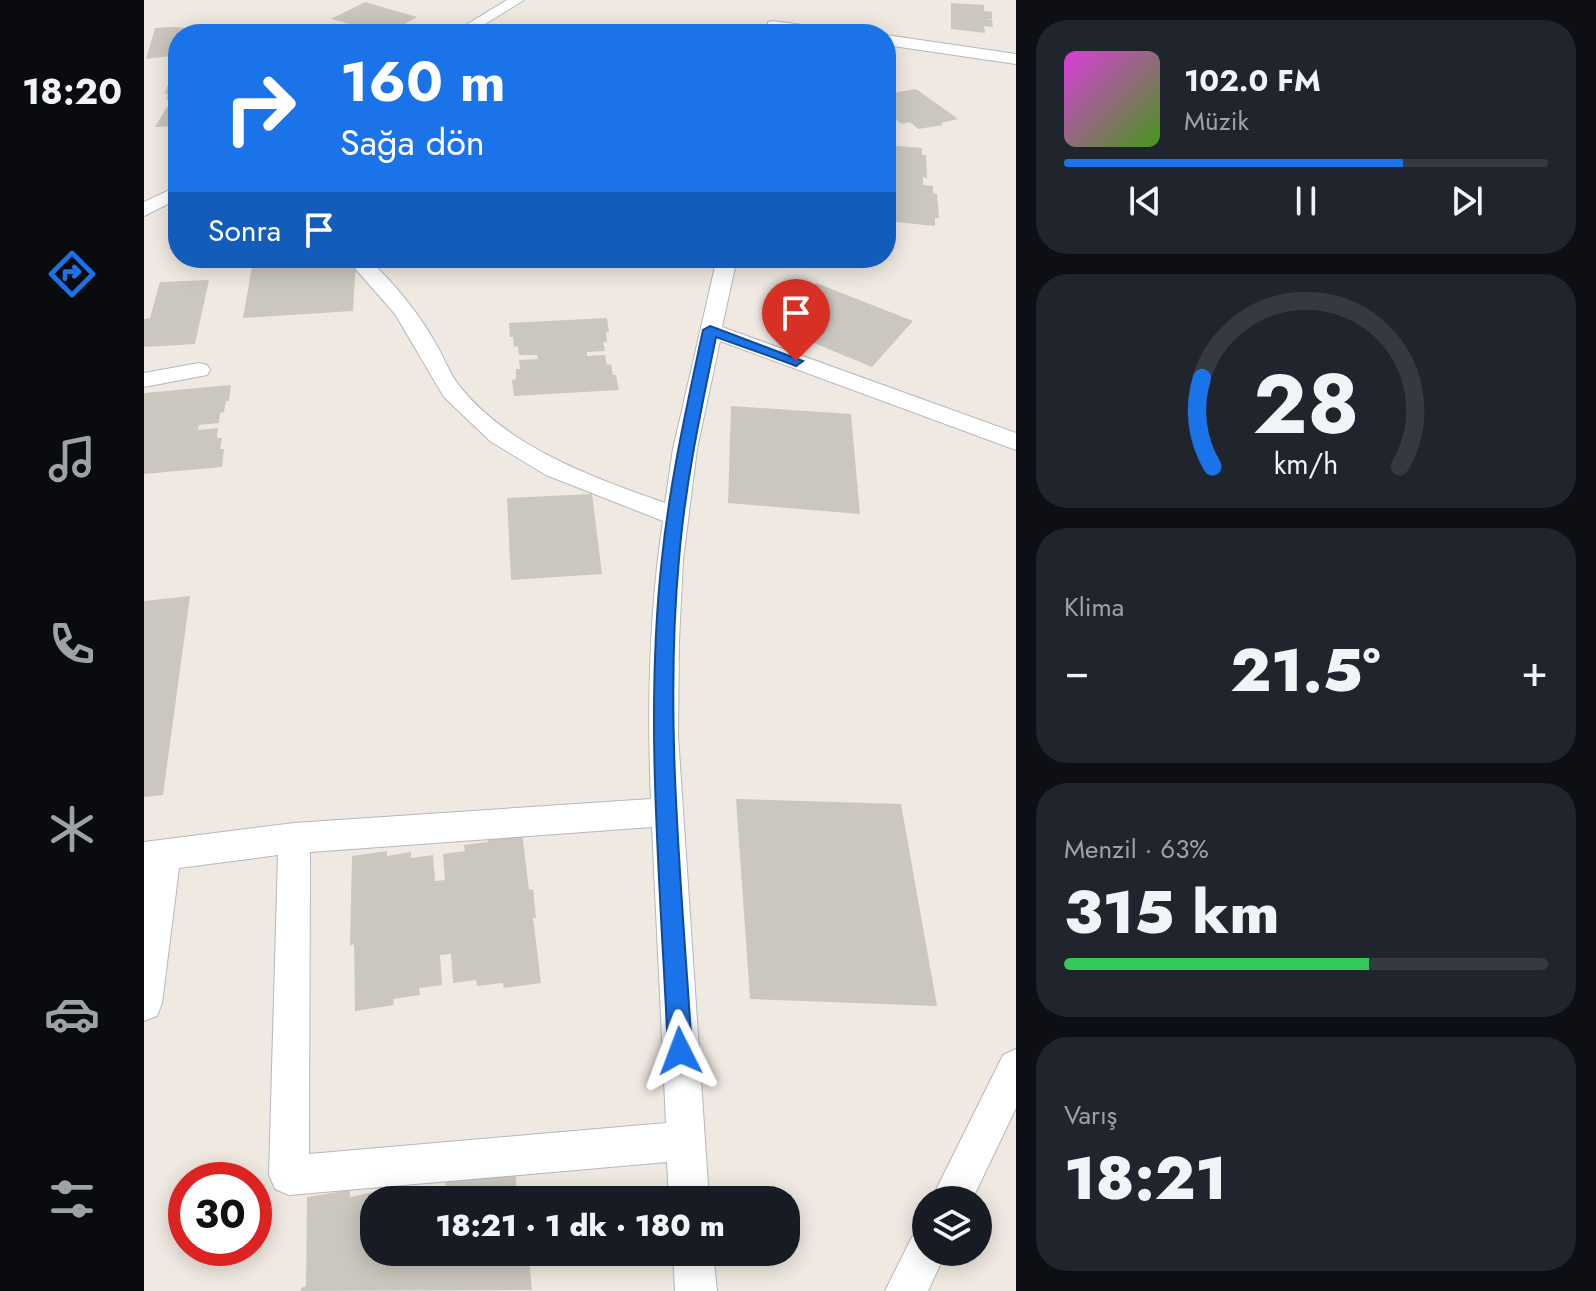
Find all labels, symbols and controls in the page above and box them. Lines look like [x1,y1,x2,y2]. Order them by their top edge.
text: 160 m [340,41,506,122]
icon: right [208,56,312,160]
text: 102.0 FM [1184,59,1321,102]
text: 18:20 [22,65,122,117]
text: Müzik [1184,102,1249,140]
text: Sağa dön [340,116,485,168]
icon: previous [1123,179,1167,223]
icon: pause [1284,179,1328,223]
icon: next [1445,179,1489,223]
icon: arrive [297,208,341,252]
text: Sonra [208,209,281,252]
icon: directions [44,246,100,302]
pin [762,279,830,361]
icon: arrive [774,291,818,335]
text: 28 [1253,344,1359,464]
icon: music [44,431,100,487]
text: km/h [1274,443,1338,485]
text: Klima [1064,588,1124,626]
icon: phone [44,616,100,672]
text: 21.5° [1230,627,1381,714]
text: − [1064,639,1090,703]
text: + [1521,639,1548,703]
icon: climate [44,801,100,857]
text: Menzil · 63% [1064,830,1209,868]
text: 315 km [1064,869,1279,956]
icon: car [44,986,100,1042]
position arrow [638,1009,722,1093]
text: Varış [1064,1096,1117,1134]
text: 18:21 [1064,1135,1227,1222]
speed limit sign: 30 [168,1162,272,1266]
icon: filters [44,1171,100,1227]
map controls [912,1186,992,1266]
button: layers [912,1186,992,1266]
text: 18:21 · 1 dk · 180 m [435,1204,725,1247]

